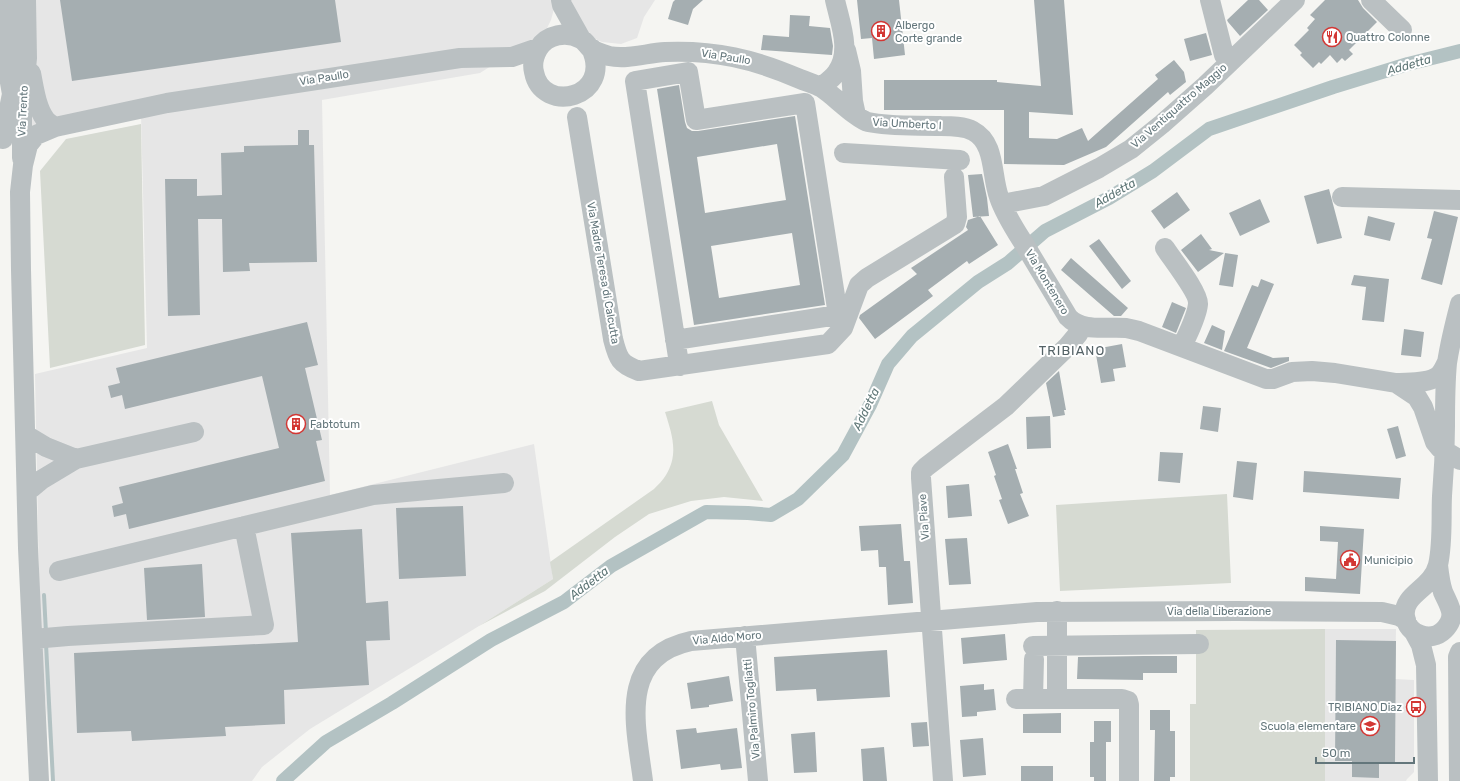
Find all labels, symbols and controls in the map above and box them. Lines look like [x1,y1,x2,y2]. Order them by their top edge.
place label: Albergo Corte grande [895,19,962,45]
building icon: Albergo Corte grande [870,20,892,42]
restaurant icon: Quattro Colonne [1321,26,1343,48]
place label: Quattro Colonne [1346,31,1430,44]
street label: Via Paullo [700,47,752,67]
water label: Addetta [1384,52,1433,78]
street label: Via Ventiquattro Maggio [1129,61,1229,151]
street label: Via Paullo [298,68,350,88]
street label: Via Trento [15,85,31,137]
street label: Via Umberto I [872,116,942,132]
water label: Addetta [1091,176,1138,211]
street label: Via Madre Teresa di Calcutta [584,201,622,345]
street label: Via Montenero [1022,247,1072,317]
district label: TRIBIANO [1039,343,1105,358]
water label: Addetta [849,386,882,433]
building icon: Fabtotum [285,413,307,435]
place label: Fabtotum [310,418,360,431]
street label: Via Piave [916,493,932,541]
public building icon: Municipio [1339,549,1361,571]
place label: Municipio [1364,554,1413,567]
water label: Addetta [566,564,611,603]
street label: Via della Liberazione [1167,605,1271,618]
street label: Via Aldo Moro [692,629,762,647]
street label: Via Palmiro Togliatti [741,658,763,760]
bus stop icon: TRIBIANO Diaz [1405,696,1427,718]
place label: TRIBIANO Diaz [1328,701,1402,714]
school or university icon: Scuola elementare [1359,715,1381,737]
place label: Scuola elementare [1261,720,1356,733]
scale bar [1316,739,1414,765]
text: 50 m [1322,746,1350,760]

